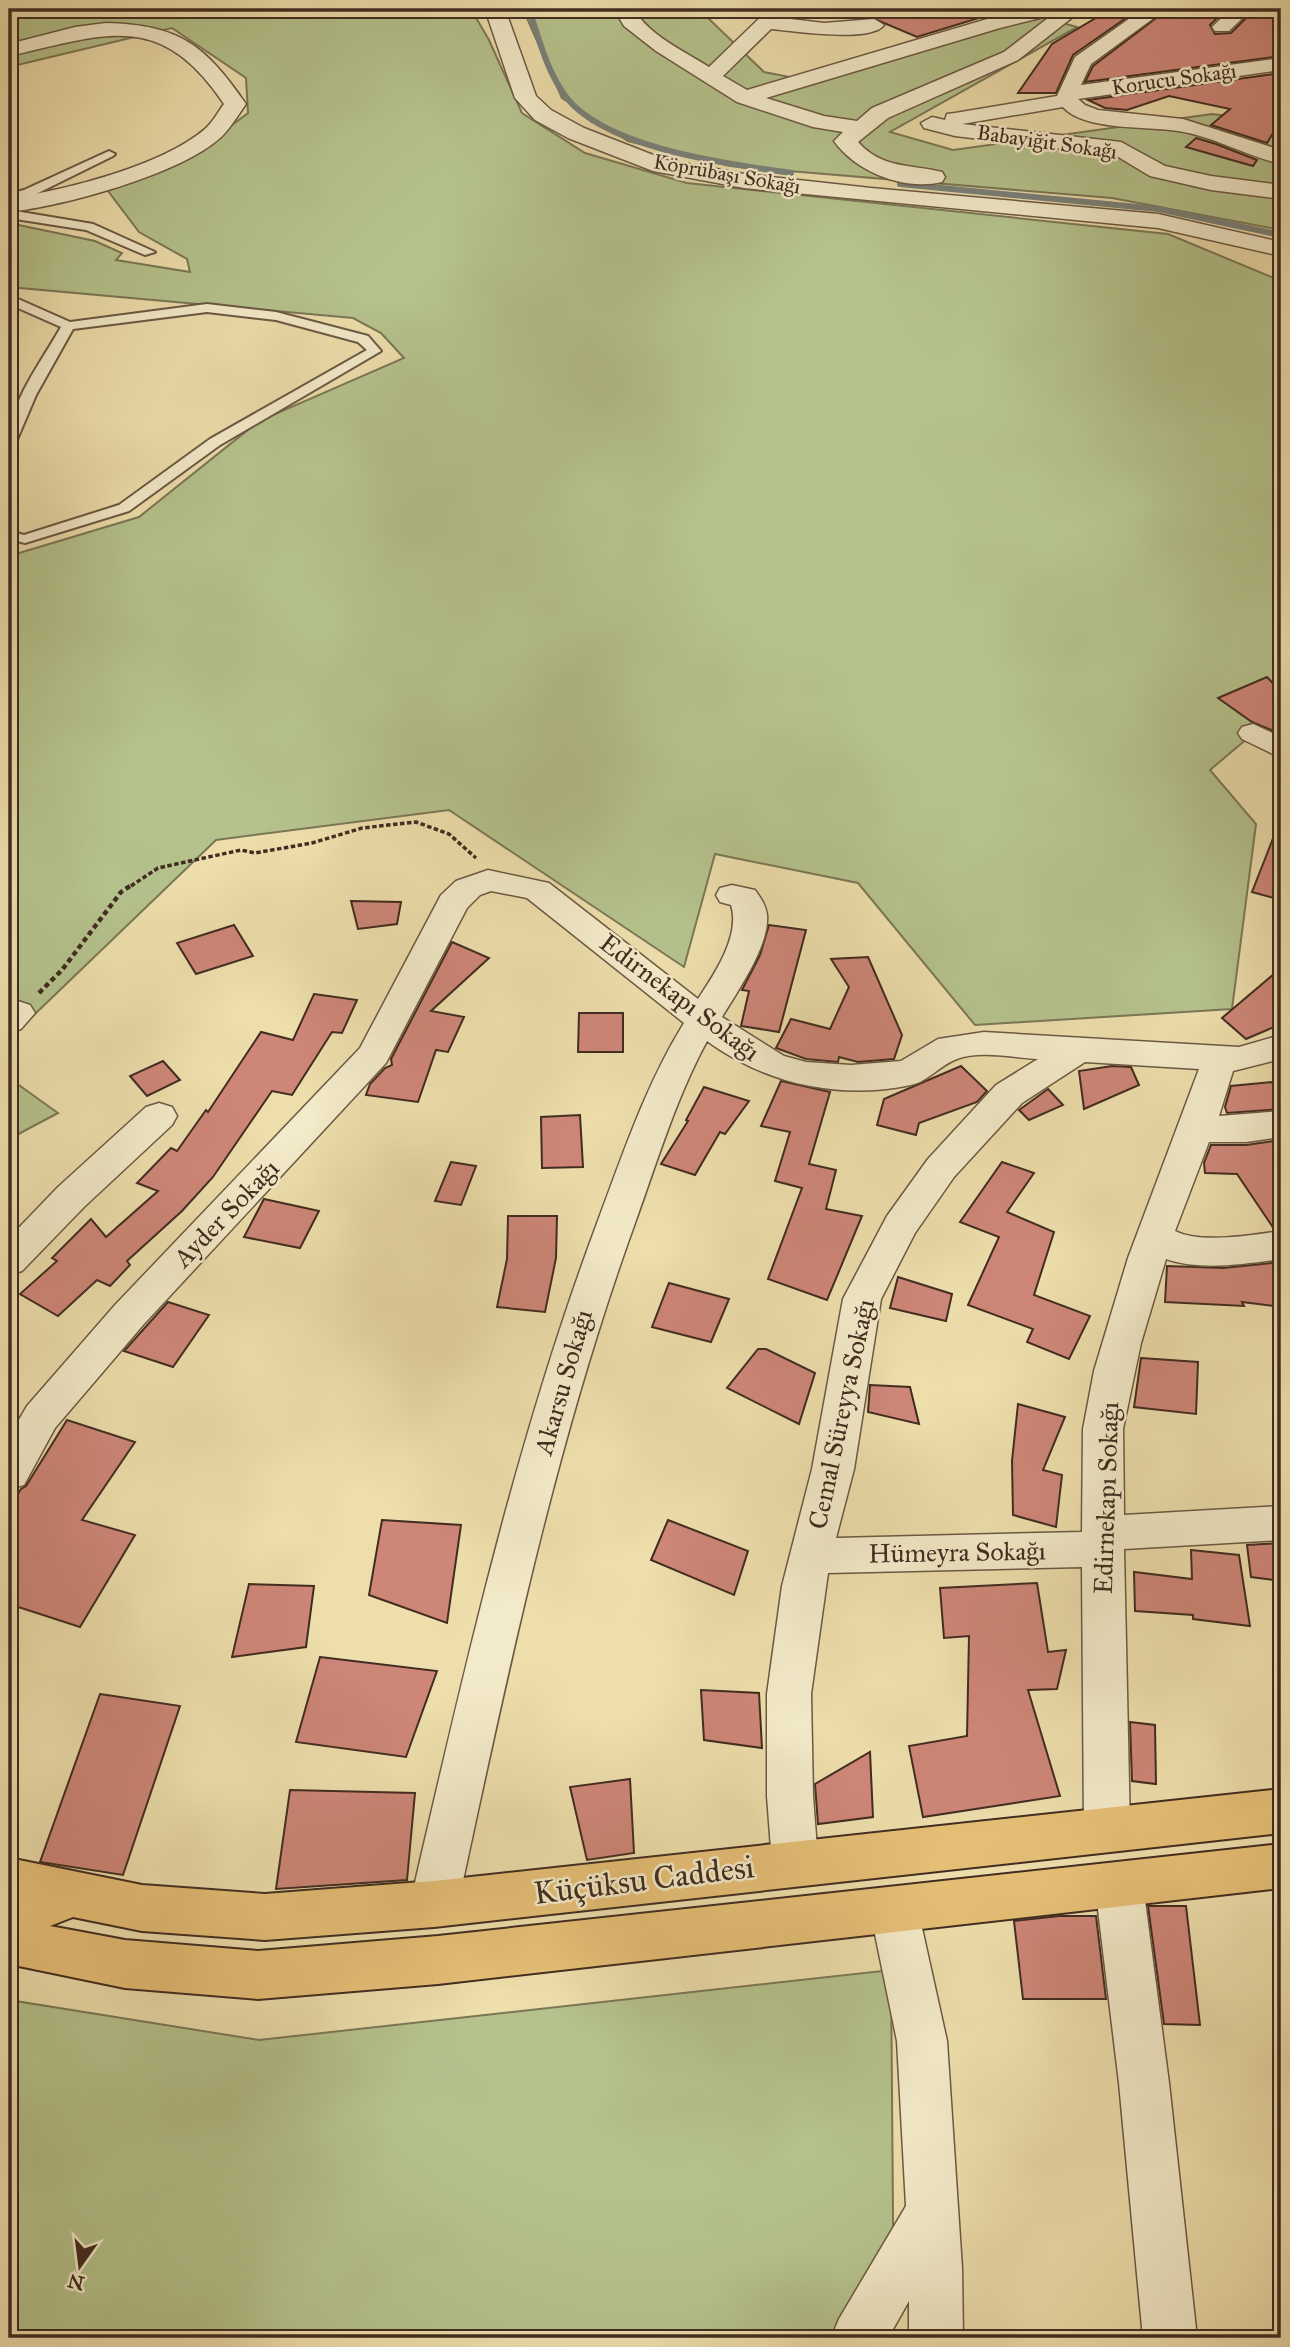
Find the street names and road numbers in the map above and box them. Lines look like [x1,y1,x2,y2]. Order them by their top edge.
street label: Korucu Sokağı [1110,57,1238,101]
street label: Babayiğit Sokağı [975,119,1119,165]
street label: Köprübaşı Sokağı [651,148,803,200]
street label: Edirnekapı Sokağı [593,926,767,1068]
street label: Ayder Sokağı [166,1152,285,1275]
street label: Cemal Süreyya Sokağı [801,1296,881,1532]
street label: Akarsu Sokağı [527,1306,599,1459]
street label: Edirnekapı Sokağı [1087,1401,1125,1595]
street label: Hümeyra Sokağı [868,1534,1046,1570]
street label: Küçüksu Caddesi [532,1847,756,1913]

